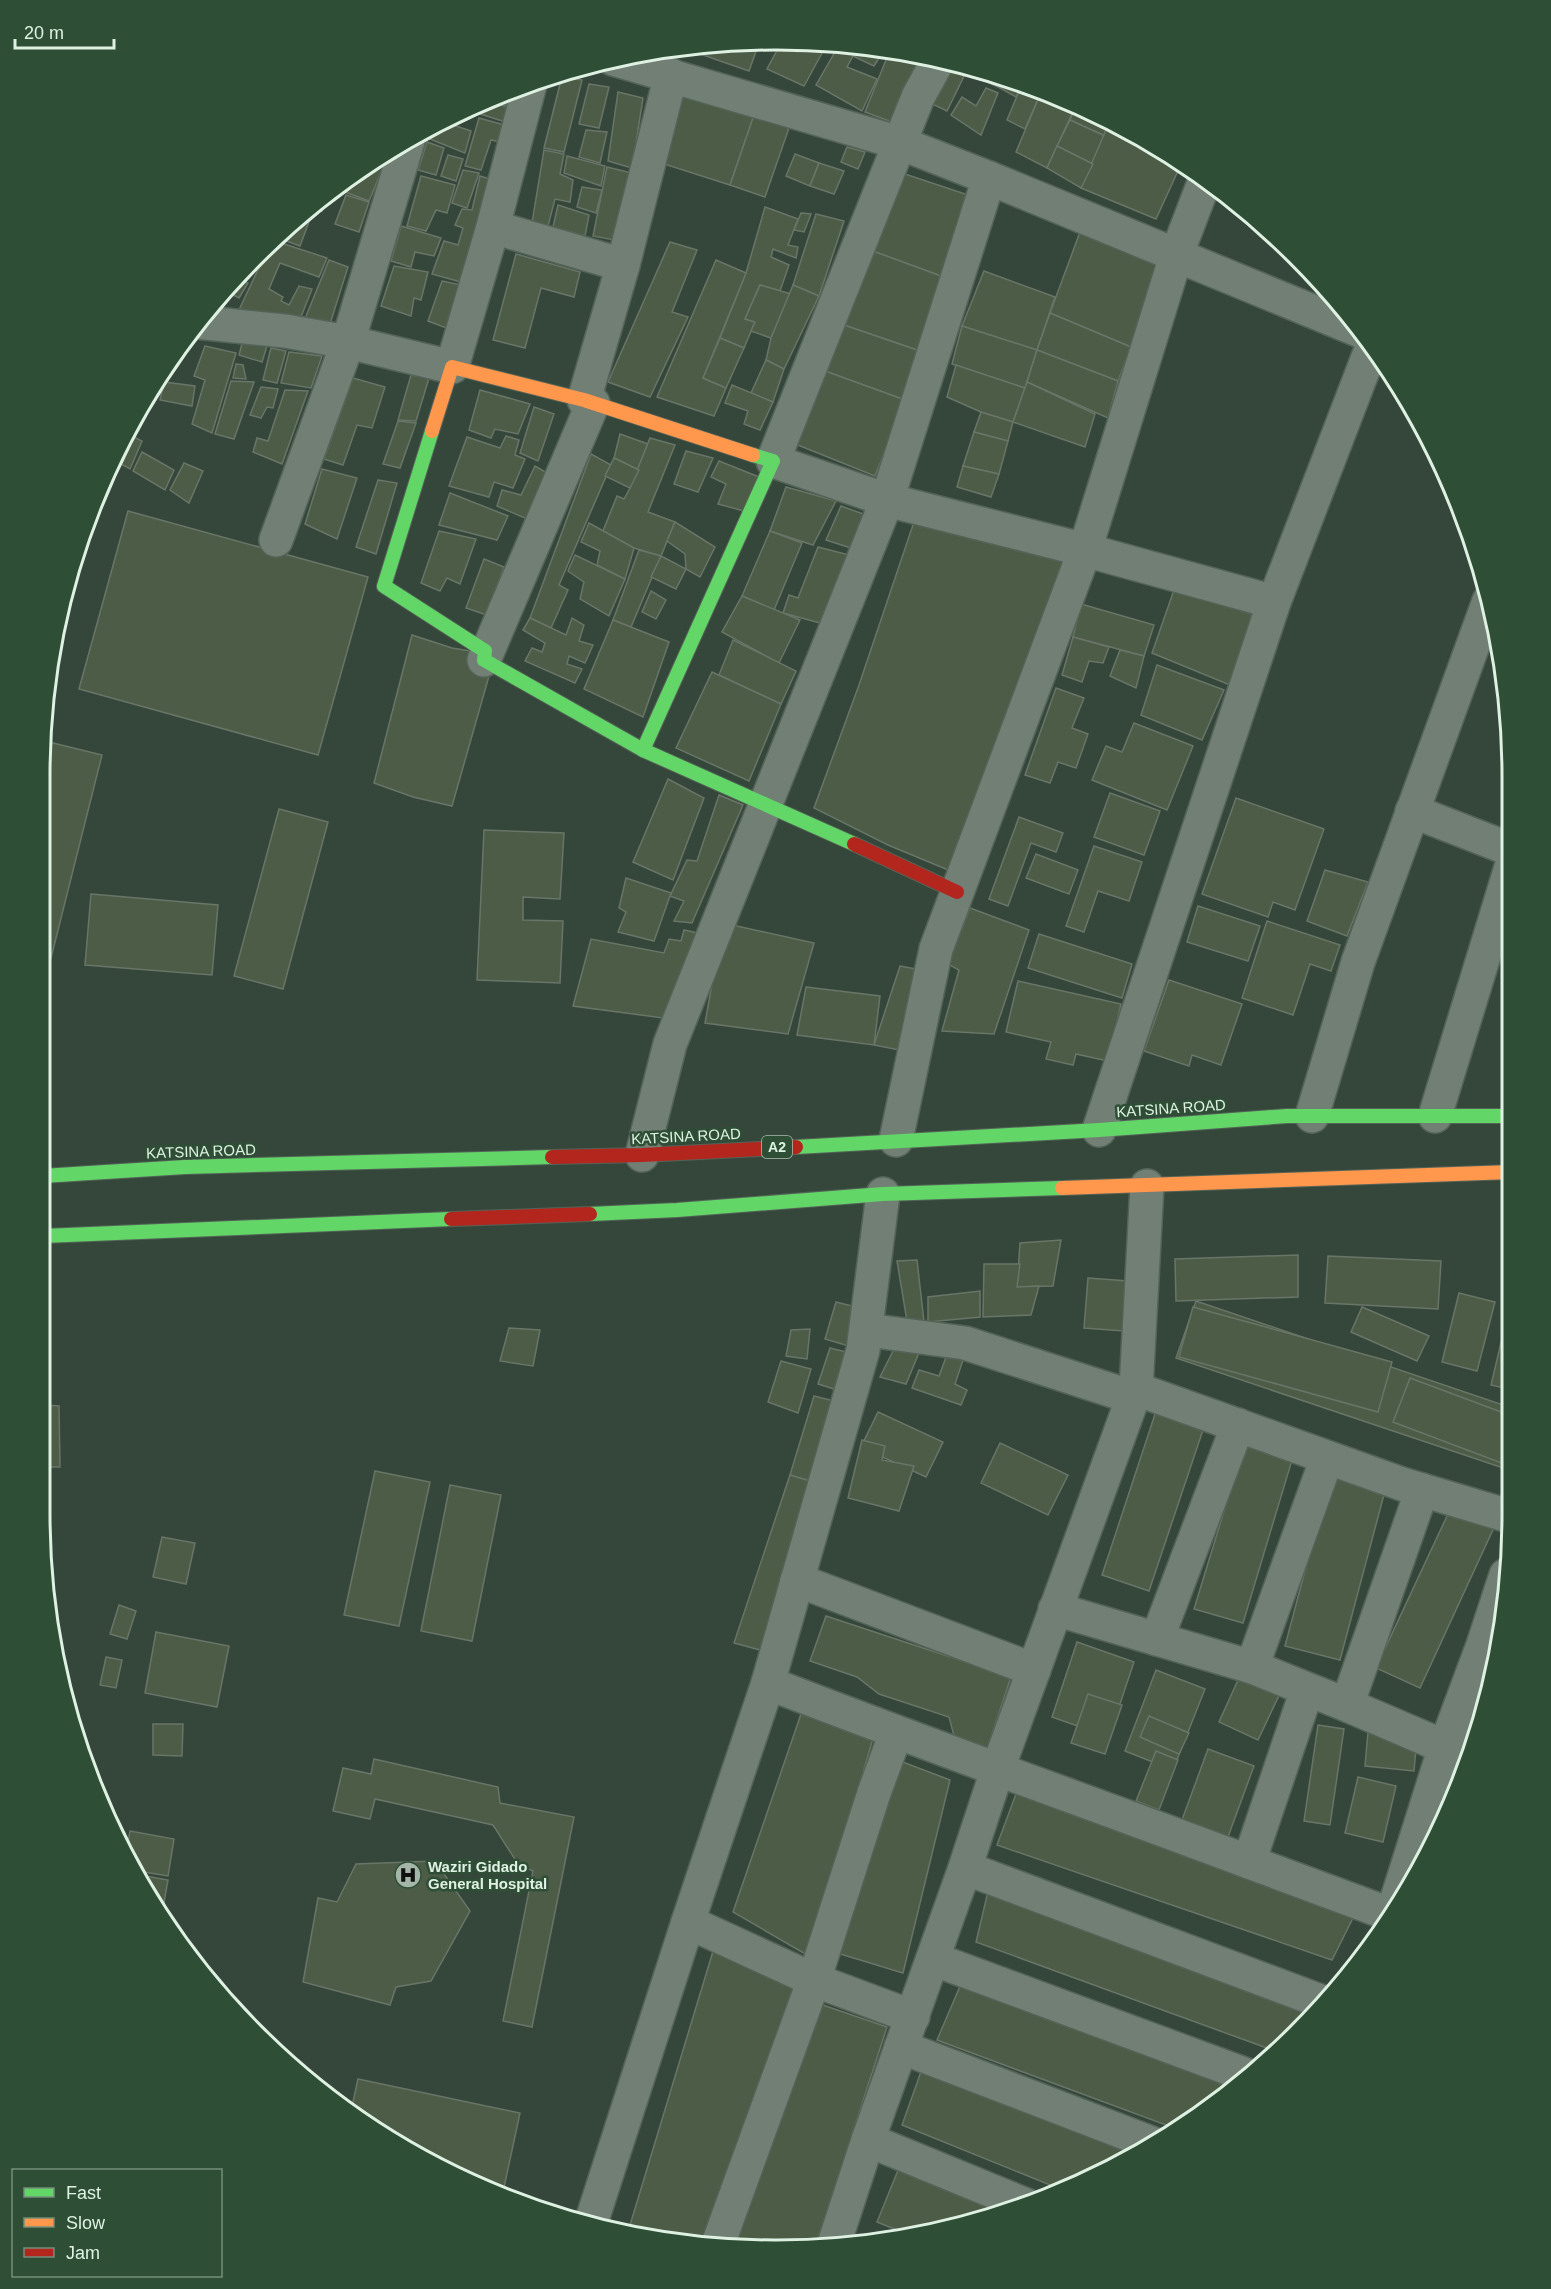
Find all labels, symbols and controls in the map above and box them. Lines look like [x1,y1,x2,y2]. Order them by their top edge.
scale bar [15,12,114,50]
text: 20 m [24,23,64,43]
street label: KATSINA ROAD [1116,1096,1226,1120]
street label: KATSINA ROAD [631,1125,741,1147]
road number: A2 [762,1136,792,1158]
street label: KATSINA ROAD [146,1141,256,1161]
place label: Waziri Gidado General Hospital [428,1858,547,1892]
hospital icon: Waziri Gidado General Hospital [393,1860,423,1890]
legend [12,2169,222,2277]
text: Fast [66,2183,101,2203]
text: Slow [66,2213,106,2233]
text: Jam [66,2243,100,2263]

